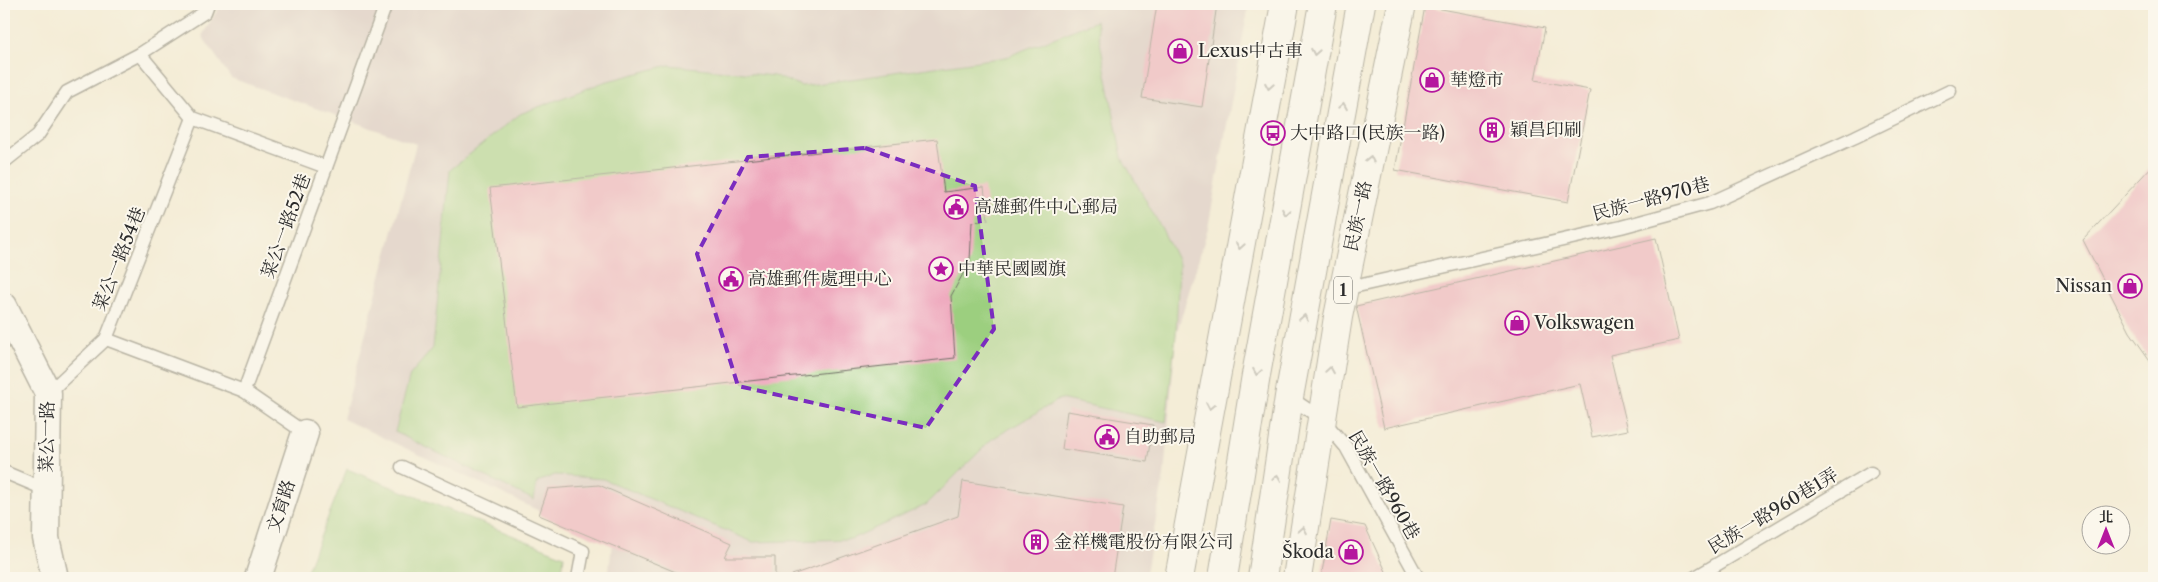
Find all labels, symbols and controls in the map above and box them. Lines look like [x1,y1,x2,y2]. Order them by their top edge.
shop icon: Lexus中古車 [1167,38,1193,64]
place label: Lexus中古車 [1198,40,1303,62]
one-way arrow [1310,47,1320,56]
shop icon: 華燈市 [1419,67,1445,93]
place label: 華燈市 [1450,69,1504,91]
one-way arrow [1265,82,1275,90]
one-way arrow [1337,102,1347,111]
building icon: 穎昌印刷 [1479,117,1505,143]
place label: 穎昌印刷 [1510,119,1582,141]
bus stop icon: 大中路口(民族一路) [1260,120,1286,146]
place label: 大中路口(民族一路) [1290,122,1445,144]
one-way arrow [1365,154,1375,163]
street label: 菜公一路52巷 [257,170,315,282]
street label: 民族一路970巷 [1590,173,1712,225]
street label: 民族一路 [1340,178,1376,254]
public building icon: 高雄郵件中心郵局 [943,194,969,220]
place label: 高雄郵件中心郵局 [974,196,1118,218]
street label: 菜公一路54巷 [88,204,150,314]
one-way arrow [1281,207,1291,216]
one-way arrow [1235,241,1246,250]
place icon: 中華民國國旗 [928,256,954,282]
place label: 中華民國國旗 [958,258,1066,280]
public building icon: 高雄郵件處理中心 [718,266,744,292]
place label: 高雄郵件處理中心 [748,268,892,290]
shop icon: Nissan [2117,273,2143,299]
place label: Nissan [2055,275,2112,297]
road number: 1 [1334,276,1352,304]
shop icon: Volkswagen [1504,310,1530,336]
place label: Volkswagen [1533,312,1635,334]
one-way arrow [1298,313,1308,322]
one-way arrow [1324,365,1334,374]
one-way arrow [1252,367,1262,376]
street label: 菜公一路 [35,401,59,473]
one-way arrow [1206,401,1216,410]
public building icon: 自助郵局 [1094,424,1120,450]
place label: 自助郵局 [1124,426,1196,448]
street label: 民族一路960巷 [1344,426,1424,544]
street label: 民族一路960巷1弄 [1704,463,1842,559]
one-way arrow [1272,474,1282,483]
street label: 文育路 [262,477,300,535]
north arrow [2080,504,2130,554]
text: 北 [2099,508,2113,526]
one-way arrow [1298,526,1308,534]
building icon: 金祥機電股份有限公司 [1023,529,1049,555]
place label: 金祥機電股份有限公司 [1054,531,1234,553]
place label: Škoda [1282,539,1335,563]
shop icon: Škoda [1338,539,1364,565]

